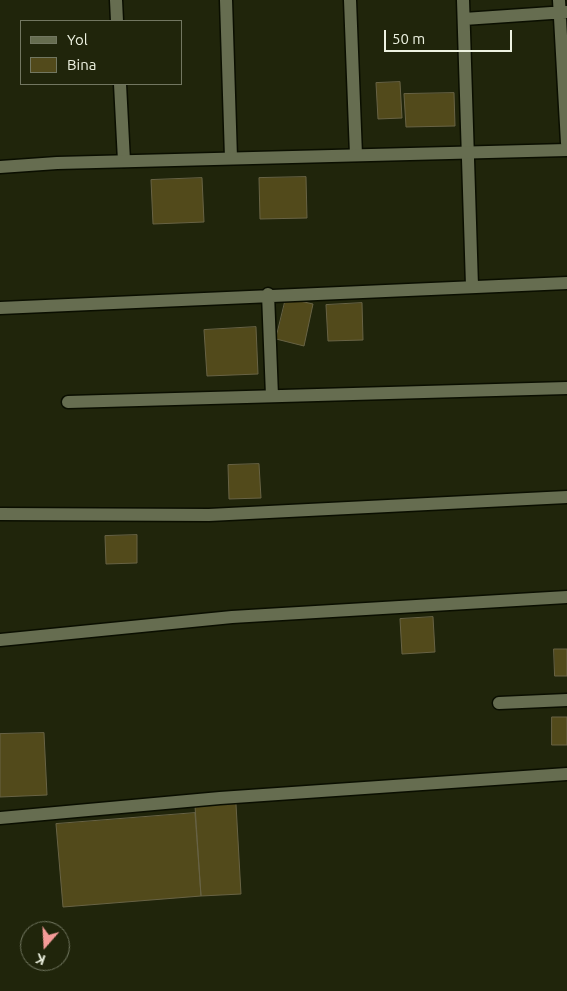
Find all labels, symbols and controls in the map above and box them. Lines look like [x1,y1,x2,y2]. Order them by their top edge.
legend [20,20,182,85]
scale bar [387,20,514,52]
text: 50 m [392,30,425,47]
text: Yol [67,31,88,48]
text: Bina [67,56,96,73]
north arrow [20,921,70,971]
text: K [33,950,47,968]

